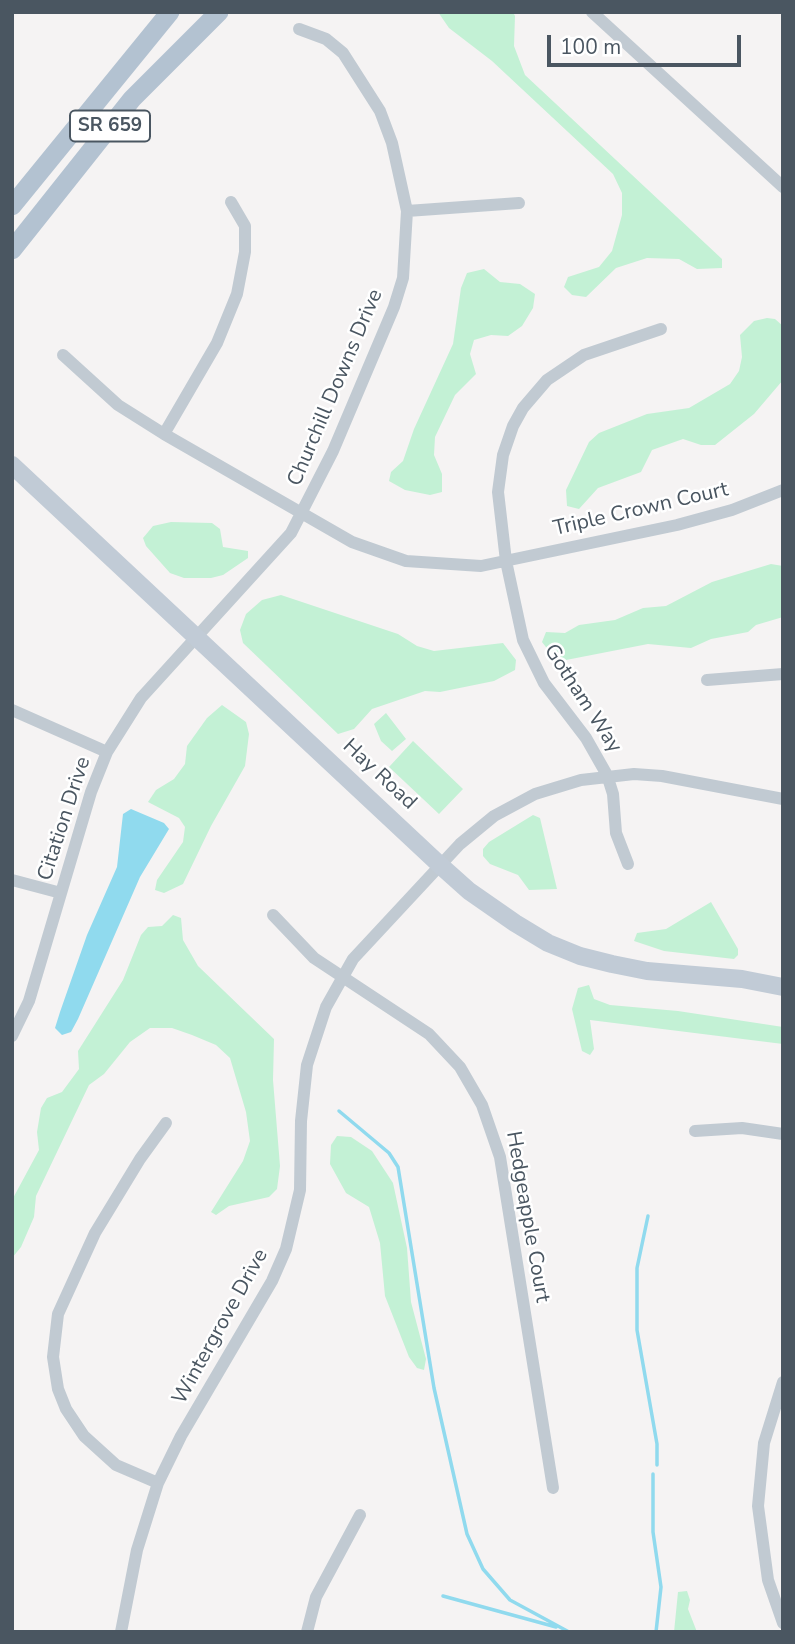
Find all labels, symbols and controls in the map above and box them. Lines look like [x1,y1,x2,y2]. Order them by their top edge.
scale bar [550,21,744,65]
text: 100 m [560,33,621,61]
road number: SR 659 [70,110,150,142]
street label: Churchill Downs Drive [283,286,389,490]
street label: Triple Crown Court [551,478,731,542]
street label: Gotham Way [538,640,626,758]
street label: Hay Road [337,734,421,816]
street label: Citation Drive [33,754,97,884]
street label: Hedgeapple Court [500,1129,554,1305]
street label: Wintergrove Drive [168,1245,274,1409]

